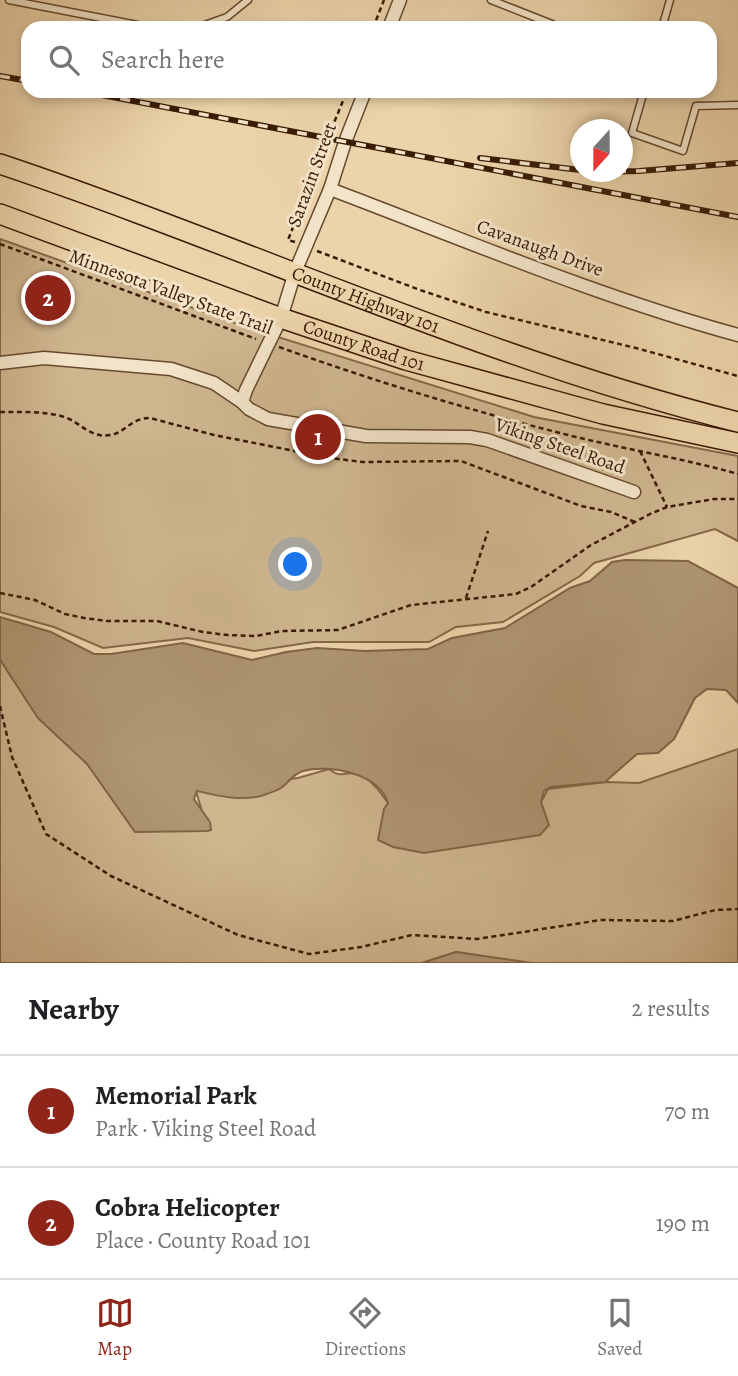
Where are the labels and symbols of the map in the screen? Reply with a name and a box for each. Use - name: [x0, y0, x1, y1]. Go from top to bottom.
- street label: Sarazin Street: [281, 119, 343, 231]
- north arrow: [570, 119, 633, 182]
- street label: Cavanaugh Drive: [473, 213, 607, 283]
- street label: Minnesota Valley State Trail: [66, 243, 277, 341]
- street label: County Highway 101: [288, 260, 444, 340]
- pin: 2: [25, 272, 71, 324]
- street label: County Road 101: [300, 313, 428, 378]
- pin: 1: [295, 411, 341, 463]
- street label: Viking Steel Road: [491, 411, 629, 481]
- your location: [278, 547, 312, 581]

